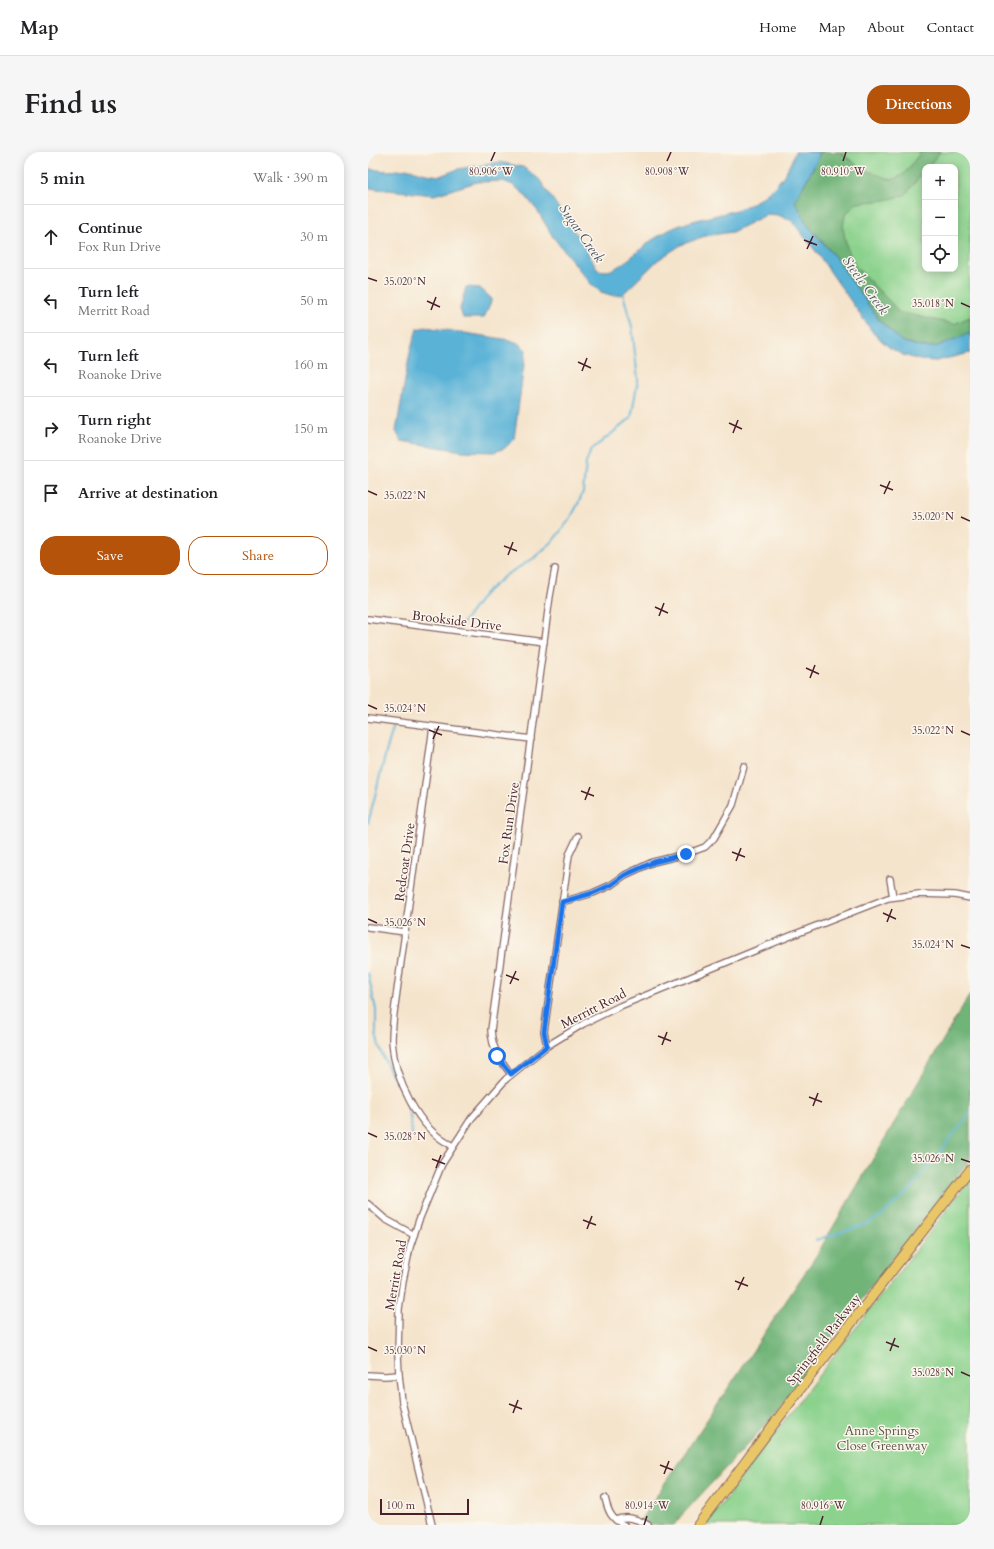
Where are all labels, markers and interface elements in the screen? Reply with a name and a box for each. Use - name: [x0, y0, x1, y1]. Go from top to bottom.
- text: Map: [20, 15, 59, 41]
- text: Home: [759, 18, 797, 37]
- text: Map: [819, 18, 845, 37]
- text: About: [867, 18, 904, 37]
- text: Contact: [926, 18, 974, 37]
- text: Find us: [24, 85, 117, 123]
- button: Directions: [867, 85, 970, 124]
- map controls: [922, 164, 958, 272]
- button: +: [922, 164, 958, 200]
- text: 80.906°W: [469, 165, 514, 179]
- text: 80.908°W: [645, 165, 690, 179]
- text: 80.910°W: [821, 165, 866, 179]
- text: 5 min: [40, 167, 85, 190]
- text: Walk · 390 m: [253, 169, 328, 187]
- water label: Sugar Creek: [554, 200, 609, 267]
- button: −: [922, 200, 958, 236]
- text: Continue: [78, 218, 143, 238]
- icon: ahead: [40, 226, 62, 248]
- text: 30 m: [300, 228, 328, 246]
- button: locate: [922, 236, 958, 272]
- text: Fox Run Drive: [78, 238, 161, 256]
- water label: Steele Creek: [838, 252, 893, 318]
- text: 35.020°N: [384, 275, 426, 289]
- text: Turn left: [78, 282, 139, 302]
- icon: left: [40, 290, 62, 312]
- text: 50 m: [300, 292, 328, 310]
- text: 35.018°N: [912, 297, 954, 311]
- text: Merritt Road: [78, 302, 150, 320]
- text: Turn left: [78, 346, 139, 366]
- icon: left: [40, 354, 62, 376]
- text: 160 m: [294, 356, 328, 374]
- text: Roanoke Drive: [78, 366, 162, 384]
- text: Turn right: [78, 410, 151, 430]
- icon: right: [40, 418, 62, 440]
- text: 150 m: [294, 420, 328, 438]
- text: Roanoke Drive: [78, 430, 162, 448]
- icon: arrive: [40, 482, 62, 504]
- text: Arrive at destination: [78, 483, 218, 503]
- text: 35.022°N: [384, 489, 426, 503]
- text: 35.020°N: [912, 510, 954, 524]
- button: Save: [40, 536, 180, 575]
- button: Share: [188, 536, 328, 575]
- street label: Brookside Drive: [411, 607, 503, 635]
- text: 35.024°N: [384, 702, 426, 716]
- text: 35.022°N: [912, 724, 954, 738]
- street label: Fox Run Drive: [494, 781, 524, 865]
- street label: Redcoat Drive: [391, 821, 419, 903]
- route end: [677, 845, 695, 863]
- text: 35.026°N: [384, 916, 426, 930]
- text: 35.024°N: [912, 938, 954, 952]
- street label: Merritt Road: [557, 985, 629, 1033]
- route start: [488, 1047, 506, 1065]
- text: 35.028°N: [384, 1130, 426, 1144]
- text: 35.026°N: [912, 1152, 954, 1166]
- street label: Merritt Road: [381, 1238, 411, 1312]
- street label: Springfield Parkway: [782, 1290, 865, 1389]
- text: 35.030°N: [384, 1344, 426, 1358]
- text: 35.028°N: [912, 1366, 954, 1380]
- park label: Anne Springs Close Greenway: [836, 1422, 928, 1455]
- scale bar: [380, 1497, 469, 1516]
- text: 100 m: [386, 1498, 415, 1513]
- text: 80.914°W: [625, 1499, 670, 1513]
- text: 80.916°W: [801, 1499, 846, 1513]

